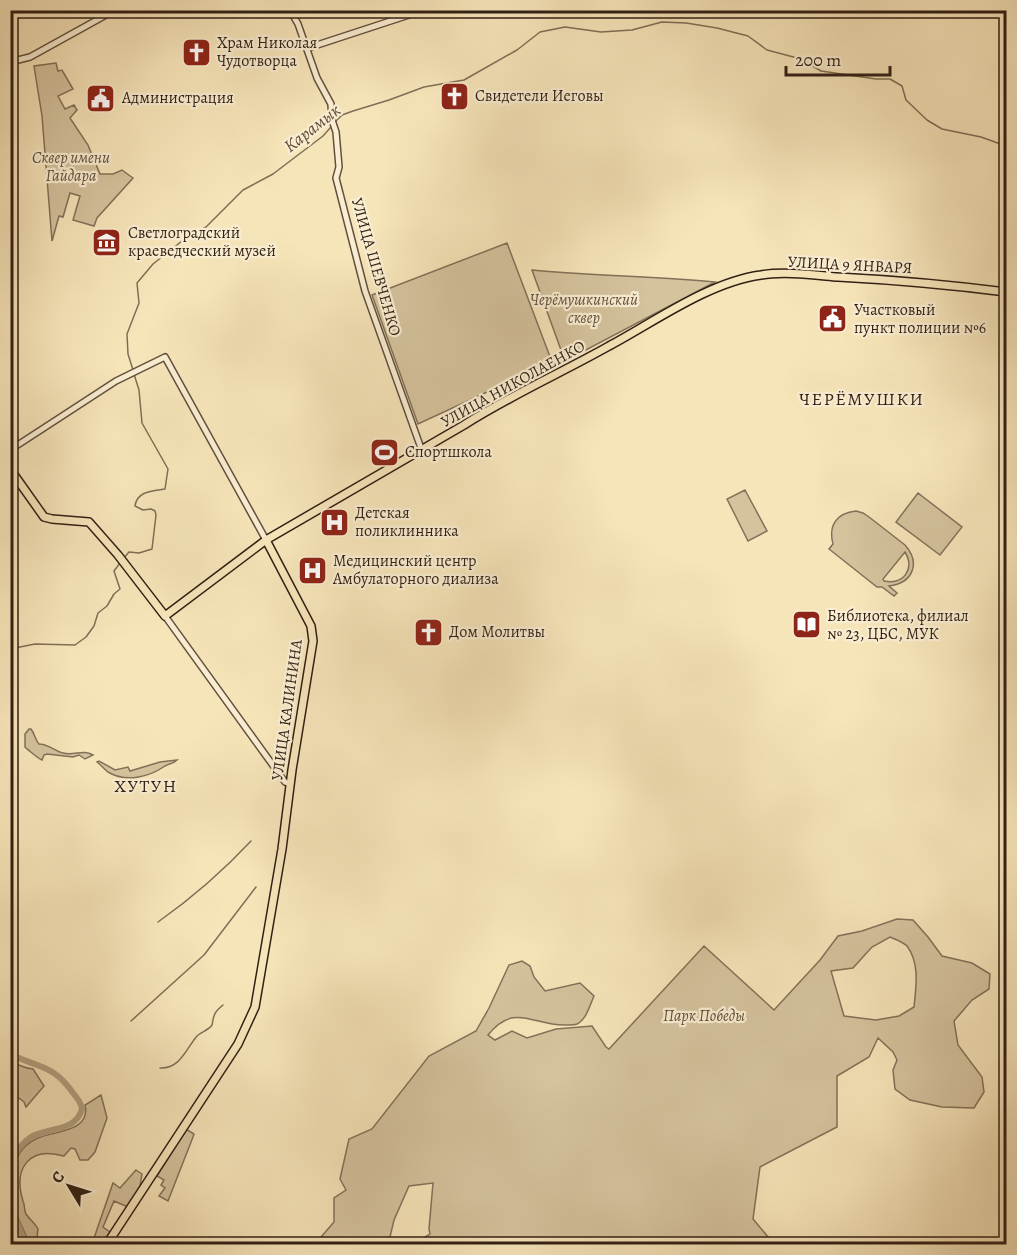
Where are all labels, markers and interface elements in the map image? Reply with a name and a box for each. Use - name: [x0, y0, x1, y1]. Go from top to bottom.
- place label: Храм Николая Чудотворца: [217, 32, 318, 72]
- church icon: Храм Николая Чудотворца: [180, 36, 212, 68]
- scale bar: [786, 39, 890, 77]
- text: 200 m: [795, 48, 841, 72]
- church icon: Свидетели Иеговы: [438, 80, 470, 112]
- public building icon: Администрация: [85, 82, 117, 114]
- place label: Свидетели Иеговы: [475, 85, 604, 107]
- place label: Администрация: [121, 87, 234, 109]
- water label: Карамык: [279, 98, 345, 158]
- park label: Сквер имени Гайдара: [32, 147, 110, 187]
- street label: УЛИЦА ШЕВЧЕНКО: [346, 195, 406, 339]
- place label: Светлоградский краеведческий музей: [128, 222, 276, 262]
- museum icon: Светлоградский краеведческий музей: [91, 226, 123, 258]
- street label: УЛИЦА 9 ЯНВАРЯ: [787, 251, 913, 279]
- park label: Черёмушкинский сквер: [530, 289, 638, 329]
- place label: Участковый пункт полиции №6: [854, 299, 986, 339]
- public building icon: Участковый пункт полиции №6: [817, 303, 849, 335]
- street label: УЛИЦА НИКОЛАЕНКО: [437, 335, 589, 433]
- district label: ЧЕРЁМУШКИ: [799, 387, 925, 411]
- sports icon: Спортшкола: [368, 436, 400, 468]
- place label: Спортшкола: [405, 441, 493, 463]
- place label: Детская поликлинника: [355, 502, 459, 542]
- hospital icon: Детская поликлинника: [318, 506, 350, 538]
- place label: Медицинский центр Амбулаторного диализа: [332, 550, 499, 590]
- hospital icon: Медицинский центр Амбулаторного диализа: [296, 554, 328, 586]
- place label: Библиотека, филиал № 23, ЦБС, МУК: [827, 605, 969, 645]
- library icon: Библиотека, филиал № 23, ЦБС, МУК: [790, 609, 822, 641]
- church icon: Дом Молитвы: [412, 616, 444, 648]
- place label: Дом Молитвы: [449, 621, 545, 643]
- street label: УЛИЦА КАЛИНИНА: [266, 637, 308, 782]
- district label: ХУТУН: [114, 774, 178, 798]
- park label: Парк Победы: [663, 1005, 745, 1027]
- north arrow: [39, 1156, 99, 1216]
- text: С: [46, 1167, 70, 1188]

